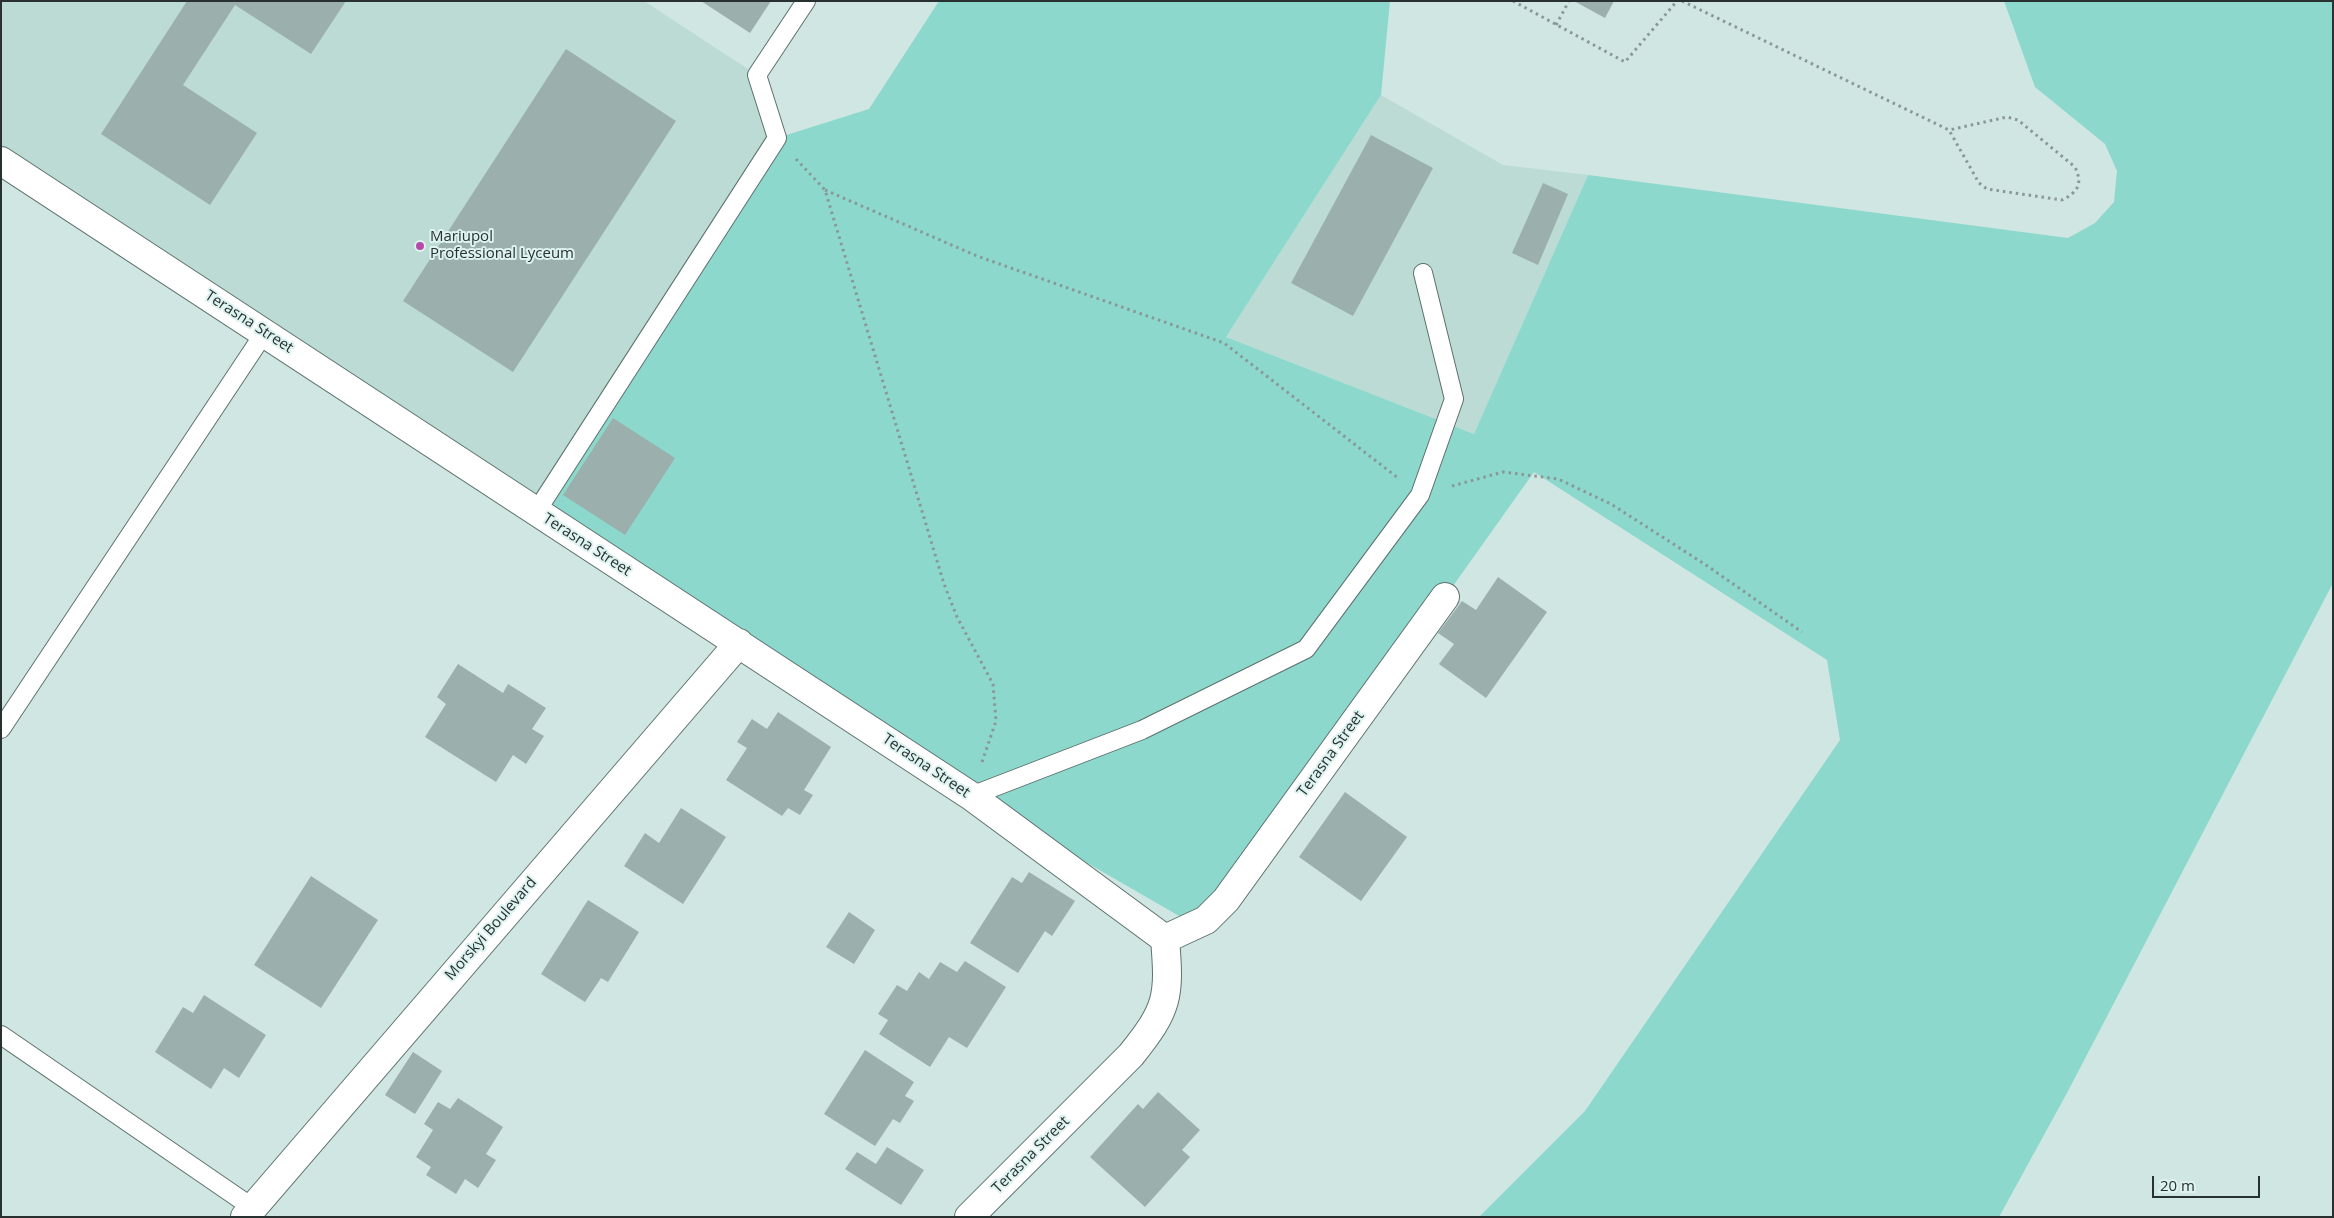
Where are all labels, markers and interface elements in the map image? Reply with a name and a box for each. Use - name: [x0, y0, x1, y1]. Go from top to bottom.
- place label: Mariupol Professional Lyceum: [430, 228, 574, 263]
- marker: Mariupol Professional Lyceum: [414, 240, 426, 252]
- street label: Terasna Street: [201, 287, 297, 357]
- street label: Terasna Street: [539, 510, 635, 580]
- street label: Terasna Street: [1294, 708, 1368, 800]
- street label: Terasna Street: [879, 730, 973, 802]
- street label: Morskyi Boulevard: [442, 874, 540, 984]
- street label: Terasna Street: [989, 1113, 1073, 1197]
- scale bar: [2154, 1166, 2262, 1198]
- text: 20 m: [2160, 1175, 2195, 1195]

